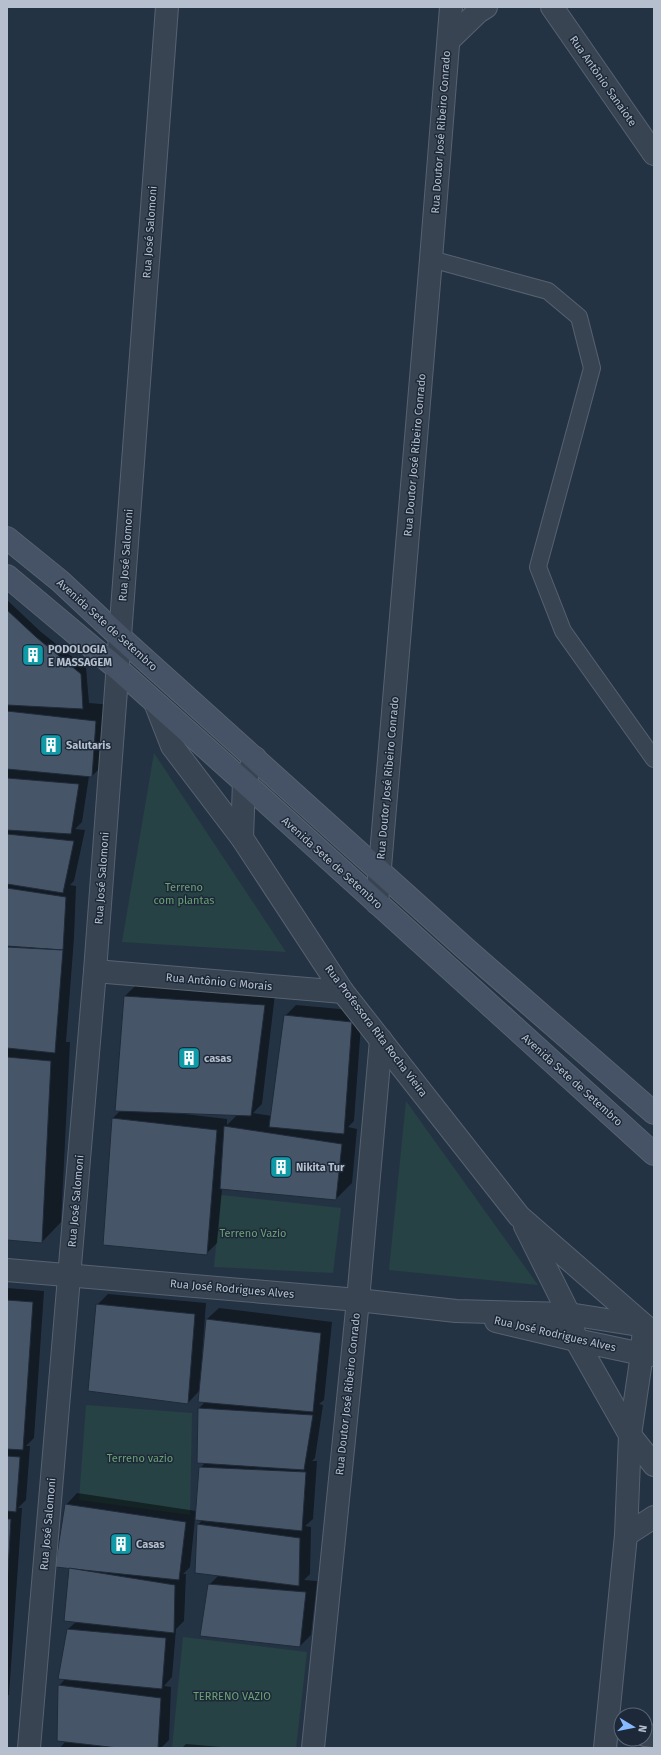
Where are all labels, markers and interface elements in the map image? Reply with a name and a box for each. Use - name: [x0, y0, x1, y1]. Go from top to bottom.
- street label: Rua Antônio Sanaiote: [567, 33, 639, 129]
- street label: Rua Doutor José Ribeiro Conrado: [429, 50, 453, 214]
- street label: Rua José Salomoni: [140, 185, 160, 279]
- street label: Rua Doutor José Ribeiro Conrado: [401, 373, 429, 537]
- street label: Rua José Salomoni: [116, 508, 136, 602]
- street label: Avenida Sete de Setembro: [54, 576, 160, 674]
- building icon: PODOLOGIA E MASSAGEM: [20, 642, 46, 668]
- place label: PODOLOGIA E MASSAGEM: [48, 643, 112, 669]
- street label: Rua Doutor José Ribeiro Conrado: [374, 696, 402, 860]
- building icon: Salutaris: [38, 732, 64, 758]
- place label: Salutaris: [66, 739, 111, 752]
- street label: Avenida Sete de Setembro: [279, 814, 385, 912]
- street label: Rua José Salomoni: [92, 831, 112, 925]
- park label: Terreno com plantas: [154, 881, 214, 907]
- street label: Rua Professora Rita Rocha Vieira: [322, 963, 430, 1099]
- street label: Rua Antônio G Morais: [165, 971, 273, 993]
- street label: Avenida Sete de Setembro: [519, 1031, 625, 1129]
- building icon: casas: [176, 1045, 202, 1071]
- place label: casas: [204, 1052, 232, 1065]
- street label: Rua José Salomoni: [65, 1154, 87, 1248]
- building icon: Nikita Tur: [268, 1154, 294, 1180]
- place label: Nikita Tur: [296, 1161, 345, 1174]
- park label: Terreno Vazio: [219, 1227, 287, 1240]
- street label: Rua José Rodrigues Alves: [169, 1277, 295, 1301]
- street label: Rua Doutor José Ribeiro Conrado: [333, 1312, 363, 1476]
- street label: Rua José Rodrigues Alves: [493, 1314, 617, 1354]
- park label: Terreno vazio: [107, 1452, 173, 1465]
- street label: Rua José Salomoni: [37, 1477, 59, 1571]
- building icon: Casas: [108, 1531, 134, 1557]
- place label: Casas: [136, 1538, 165, 1551]
- park label: TERRENO VAZIO: [193, 1690, 271, 1703]
- north arrow: [613, 1707, 653, 1747]
- text: N: [635, 1724, 649, 1733]

